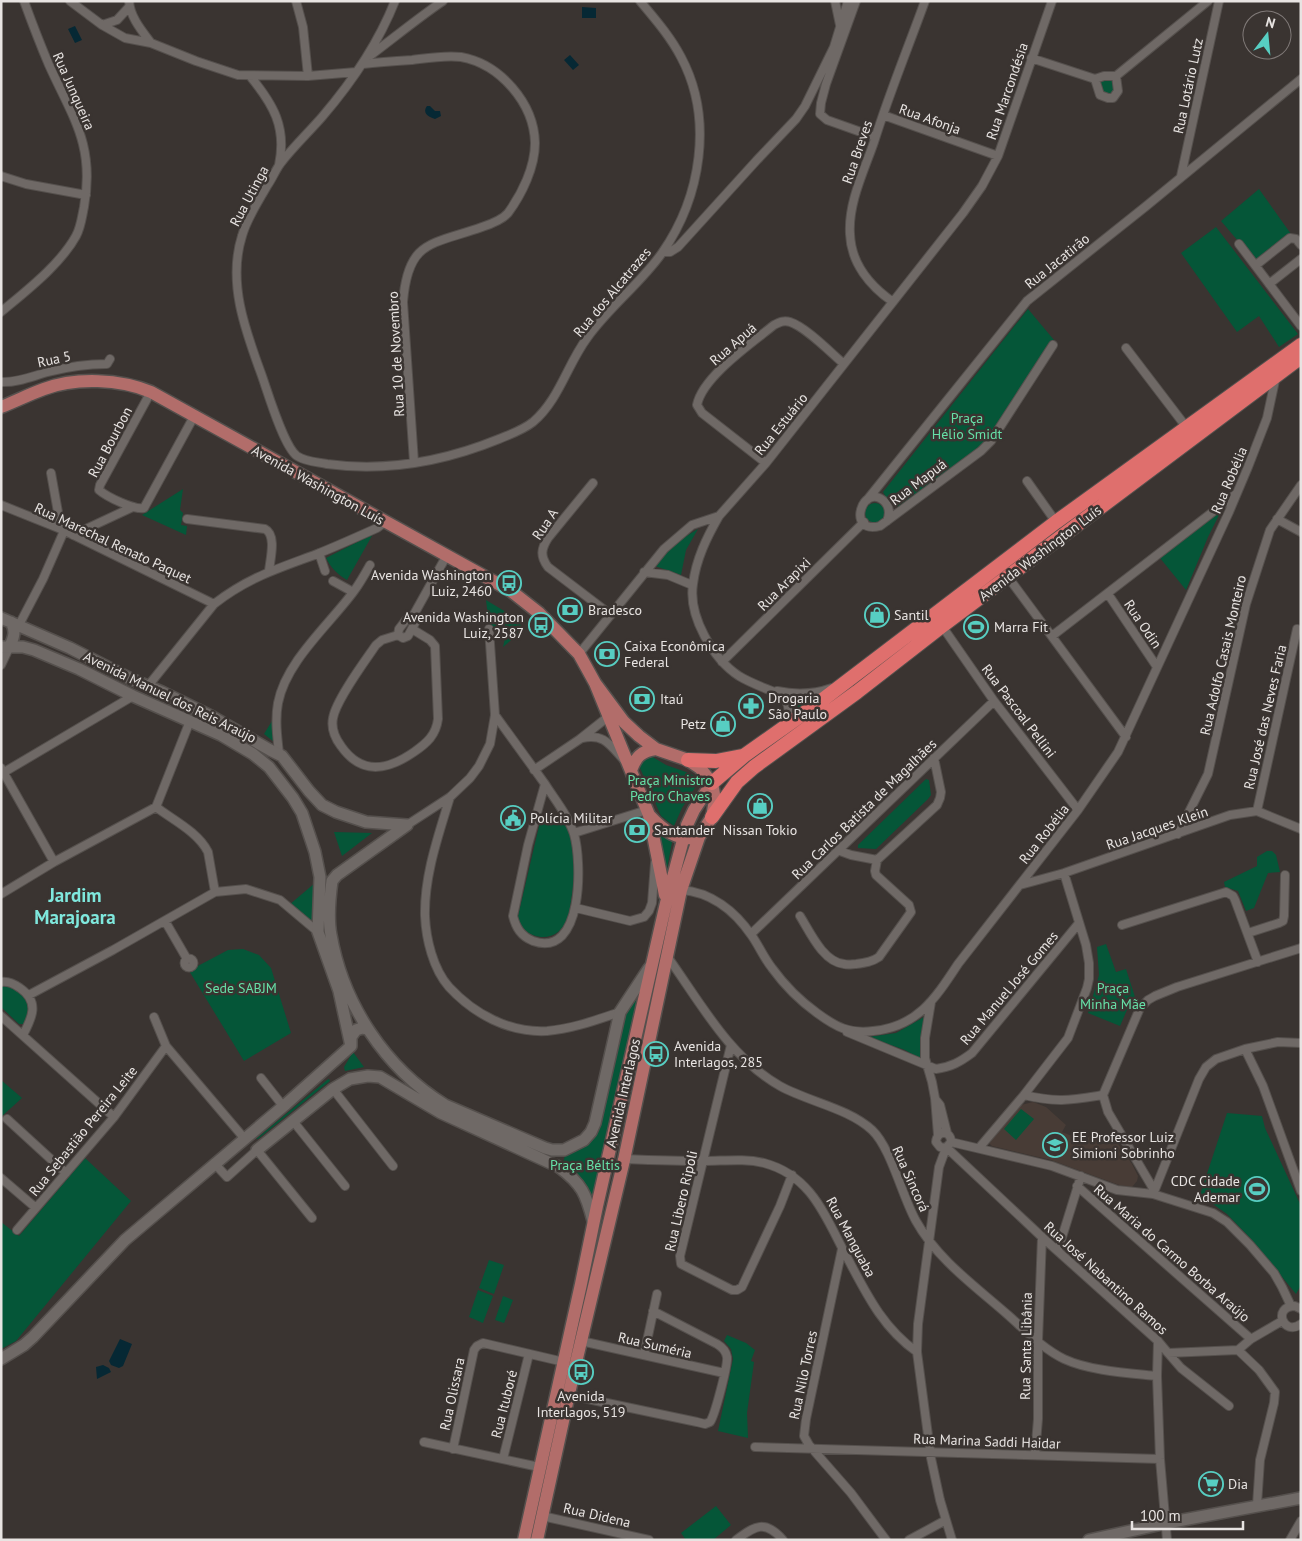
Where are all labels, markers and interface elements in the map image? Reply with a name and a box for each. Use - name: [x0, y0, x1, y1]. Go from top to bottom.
- north arrow: [1242, 10, 1292, 60]
- text: N: [1264, 13, 1277, 32]
- street label: Rua Lotário Lutz: [1169, 37, 1207, 135]
- street label: Rua Marcondésia: [982, 40, 1032, 142]
- street label: Rua Junqueira: [49, 49, 99, 133]
- street label: Rua Afonja: [897, 100, 963, 138]
- street label: Rua Breves: [838, 118, 876, 186]
- street label: Rua Utinga: [226, 163, 273, 229]
- street label: Rua Jacatirão: [1021, 229, 1093, 293]
- street label: Rua dos Alcatrazes: [569, 243, 655, 341]
- street label: Rua 10 de Novembro: [384, 291, 408, 417]
- street label: Rua Apuá: [706, 319, 760, 369]
- street label: Rua 5: [35, 347, 73, 371]
- street label: Rua Estuário: [750, 389, 812, 459]
- street label: Rua Bourbon: [84, 404, 136, 480]
- park label: Praça Hélio Smidt: [932, 409, 1002, 443]
- street label: Avenida Washington Luís: [249, 441, 388, 529]
- street label: Rua Robélia: [1207, 444, 1251, 516]
- street label: Rua Mapuá: [886, 455, 950, 509]
- street label: Rua Marechal Renato Paquet: [32, 499, 195, 587]
- street label: Avenida Washington Luís: [975, 501, 1105, 605]
- street label: Rua A: [528, 504, 562, 543]
- street label: Rua Arapixi: [754, 554, 814, 614]
- place label: Avenida Washington Luiz, 2460: [371, 566, 492, 600]
- bus stop icon: Avenida Washington Luiz, 2460: [496, 570, 522, 596]
- street label: Rua Adolfo Casais Monteiro: [1196, 573, 1250, 737]
- street label: Rua Odin: [1120, 596, 1166, 652]
- bank icon: Bradesco: [557, 597, 583, 623]
- place label: Bradesco: [588, 601, 642, 619]
- shop icon: Santil: [864, 602, 890, 628]
- place label: Santil: [894, 606, 929, 624]
- place label: Avenida Washington Luiz, 2587: [403, 608, 524, 642]
- bus stop icon: Avenida Washington Luiz, 2587: [528, 612, 554, 638]
- sports icon: Marra Fit: [963, 614, 989, 640]
- place label: Marra Fit: [994, 618, 1048, 636]
- place label: Caixa Econômica Federal: [624, 637, 725, 671]
- bank icon: Caixa Econômica Federal: [594, 641, 620, 667]
- street label: Rua José das Neves Faria: [1240, 643, 1290, 791]
- street label: Avenida Manuel dos Reis Araújo: [81, 647, 259, 747]
- street label: Rua Pascoal Pellini: [978, 661, 1060, 761]
- bank icon: Itaú: [629, 686, 655, 712]
- place label: Drogaria São Paulo: [768, 689, 827, 723]
- place label: Itaú: [660, 690, 683, 708]
- pharmacy icon: Drogaria São Paulo: [738, 693, 764, 719]
- shop icon: Petz: [710, 711, 736, 737]
- place label: Petz: [681, 715, 706, 733]
- street label: Rua Carlos Batista de Magalhães: [788, 735, 940, 883]
- park label: Praça Ministro Pedro Chaves: [627, 771, 713, 805]
- shop icon: Nissan Tokio: [747, 793, 773, 819]
- street label: Rua Robélia: [1015, 800, 1073, 868]
- street label: Rua Jacques Klein: [1104, 802, 1210, 854]
- public building icon: Polícia Militar: [500, 805, 526, 831]
- place label: Polícia Militar: [530, 809, 613, 827]
- bank icon: Santander: [624, 817, 650, 843]
- place label: Santander: [654, 821, 715, 839]
- place label: Nissan Tokio: [723, 821, 797, 839]
- district label: Jardim Marajoara: [34, 883, 116, 929]
- street label: Rua Manuel José Gomes: [956, 927, 1062, 1049]
- park label: Sede SABJM: [205, 979, 277, 997]
- park label: Praça Minha Mãe: [1080, 979, 1146, 1013]
- street label: Avenida Interlagos: [602, 1037, 644, 1149]
- place label: Avenida Interlagos, 285: [674, 1037, 763, 1071]
- bus stop icon: Avenida Interlagos, 285: [643, 1041, 669, 1067]
- street label: Rua Sebastião Pereira Leite: [25, 1062, 141, 1200]
- place label: EE Professor Luiz Simioni Sobrinho: [1072, 1128, 1175, 1162]
- school or university icon: EE Professor Luiz Simioni Sobrinho: [1042, 1132, 1068, 1158]
- street label: Rua Sincorá: [888, 1143, 934, 1215]
- street label: Rua Libero Ripoli: [661, 1149, 701, 1253]
- park label: Praça Béltis: [550, 1156, 620, 1174]
- place label: CDC Cidade Ademar: [1171, 1172, 1240, 1206]
- sports icon: CDC Cidade Ademar: [1244, 1176, 1270, 1202]
- street label: Rua Maria do Carmo Borba Araújo: [1090, 1180, 1254, 1326]
- street label: Rua Manguaba: [822, 1194, 880, 1280]
- street label: Rua José Nabantino Ramos: [1040, 1218, 1172, 1338]
- street label: Rua Santa Libânia: [1016, 1292, 1036, 1400]
- street label: Rua Suméria: [616, 1328, 694, 1362]
- street label: Rua Nilo Torres: [785, 1329, 821, 1421]
- street label: Rua Olissara: [435, 1356, 469, 1432]
- bus stop icon: Avenida Interlagos, 519: [568, 1359, 594, 1385]
- street label: Rua Ituboré: [487, 1368, 521, 1440]
- place label: Avenida Interlagos, 519: [537, 1387, 625, 1421]
- street label: Rua Marina Saddi Haidar: [913, 1429, 1061, 1453]
- supermarket icon: Dia: [1198, 1471, 1224, 1497]
- place label: Dia: [1228, 1475, 1248, 1493]
- scale bar: [1132, 1498, 1243, 1530]
- street label: Rua Didena: [562, 1499, 632, 1531]
- text: 100 m: [1140, 1506, 1181, 1525]

